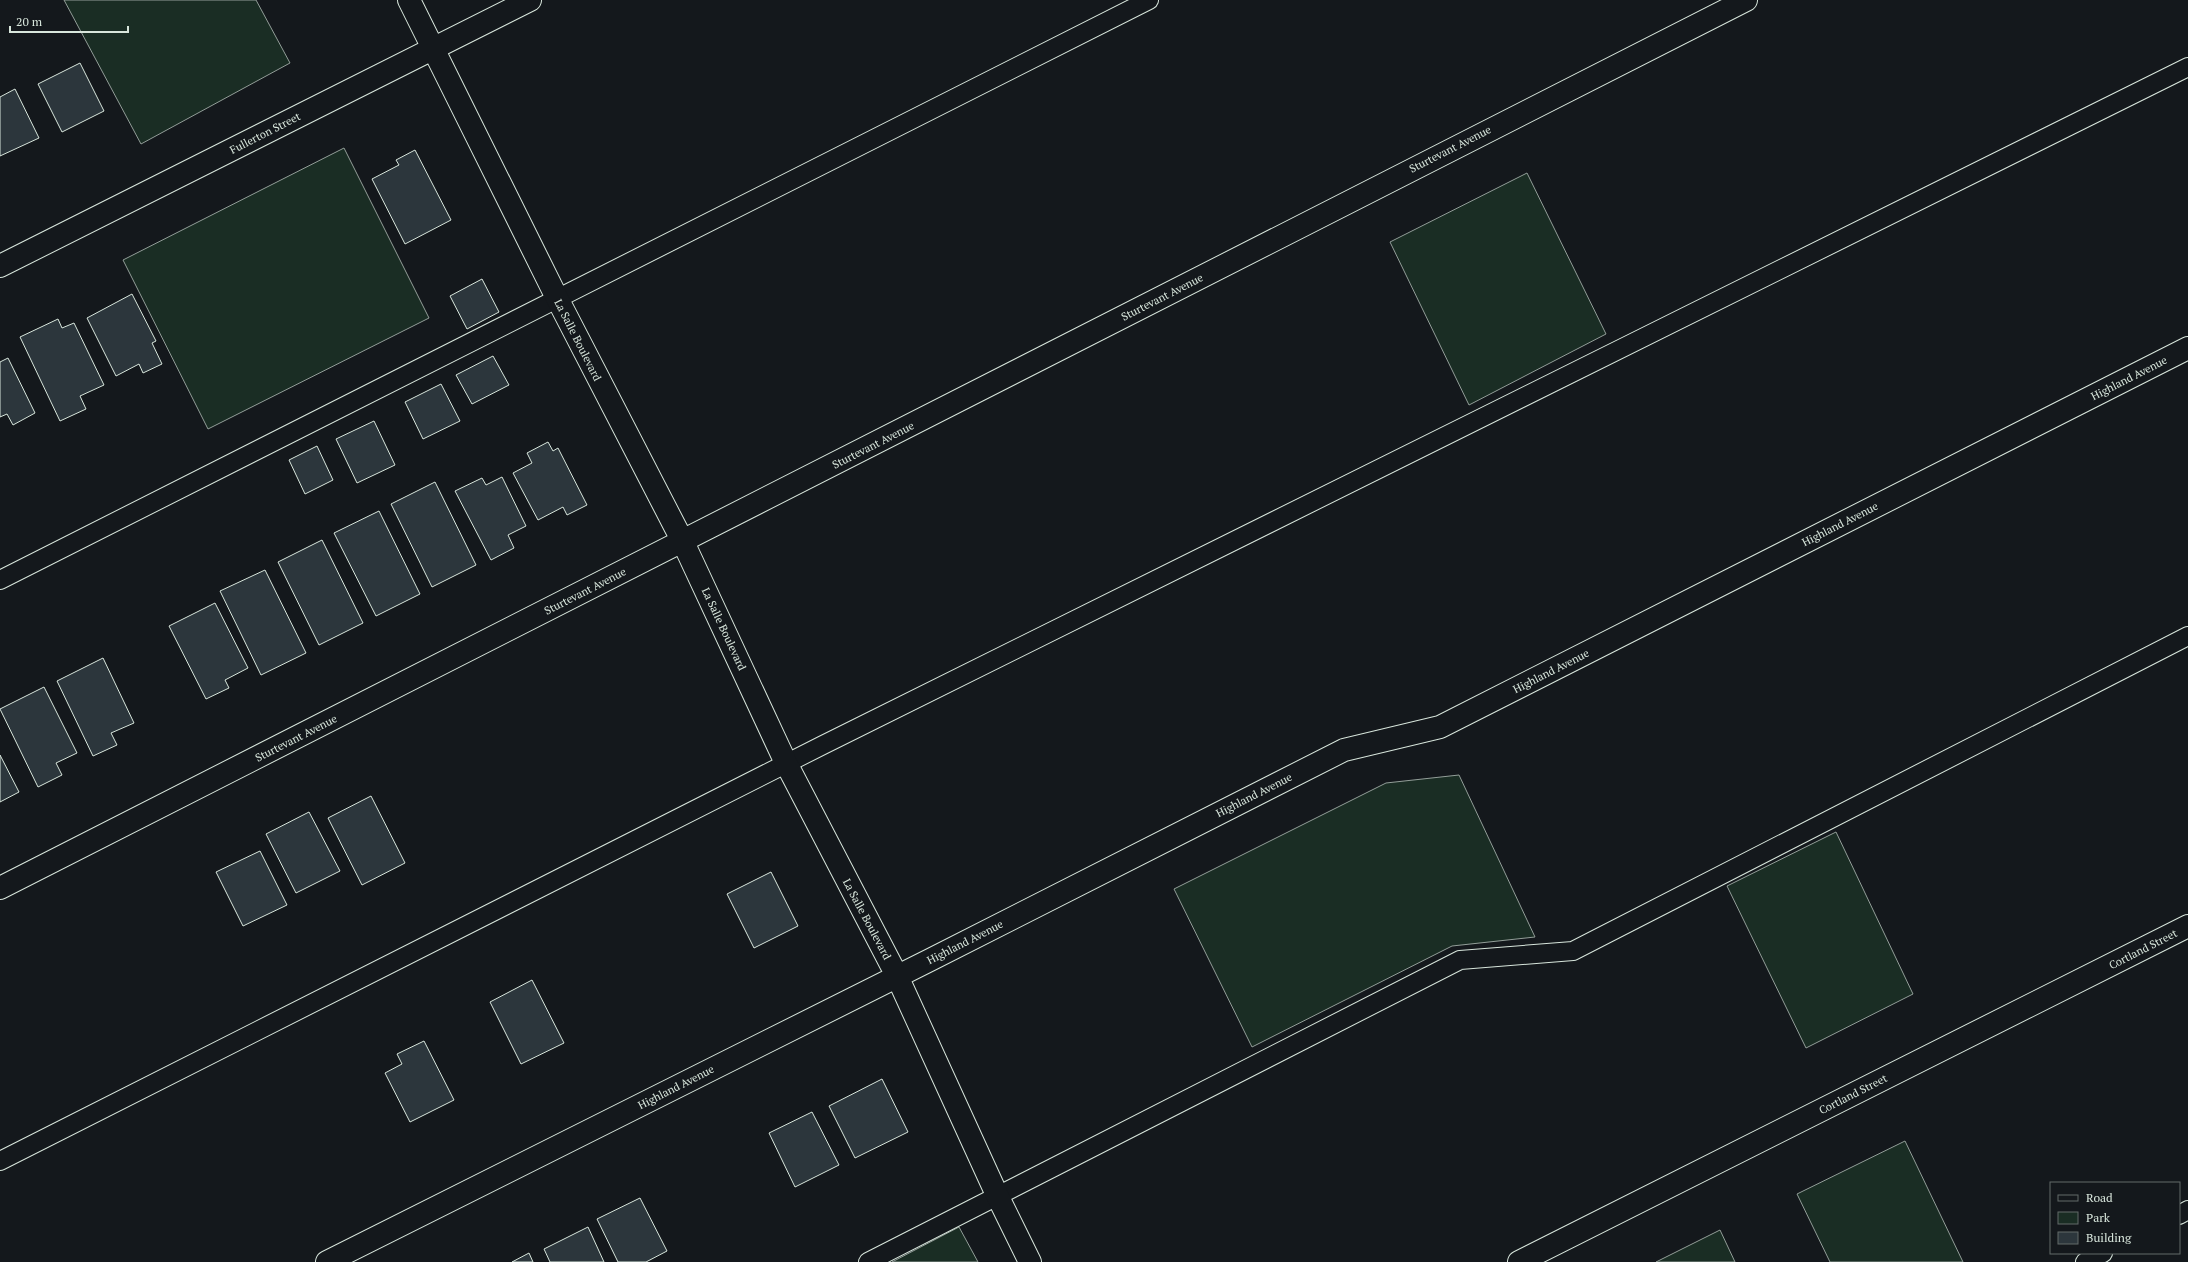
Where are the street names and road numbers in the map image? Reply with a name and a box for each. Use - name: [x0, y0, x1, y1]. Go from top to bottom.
- street label: Fullerton Street: [227, 109, 303, 157]
- street label: Sturtevant Avenue: [1407, 122, 1494, 176]
- street label: Sturtevant Avenue: [1119, 270, 1206, 324]
- street label: La Salle Boulevard: [551, 297, 605, 383]
- street label: Highland Avenue: [2089, 353, 2170, 403]
- street label: Sturtevant Avenue: [830, 418, 917, 472]
- street label: Highland Avenue: [1800, 499, 1881, 549]
- street label: Sturtevant Avenue: [542, 564, 629, 618]
- street label: La Salle Boulevard: [699, 585, 749, 673]
- street label: Highland Avenue: [1511, 646, 1592, 696]
- street label: Sturtevant Avenue: [253, 711, 340, 765]
- street label: Highland Avenue: [1214, 770, 1295, 820]
- street label: La Salle Boulevard: [840, 876, 894, 962]
- street label: Highland Avenue: [925, 917, 1006, 967]
- street label: Cortland Street: [2107, 926, 2179, 972]
- street label: Highland Avenue: [636, 1062, 717, 1112]
- street label: Cortland Street: [1817, 1071, 1889, 1117]

